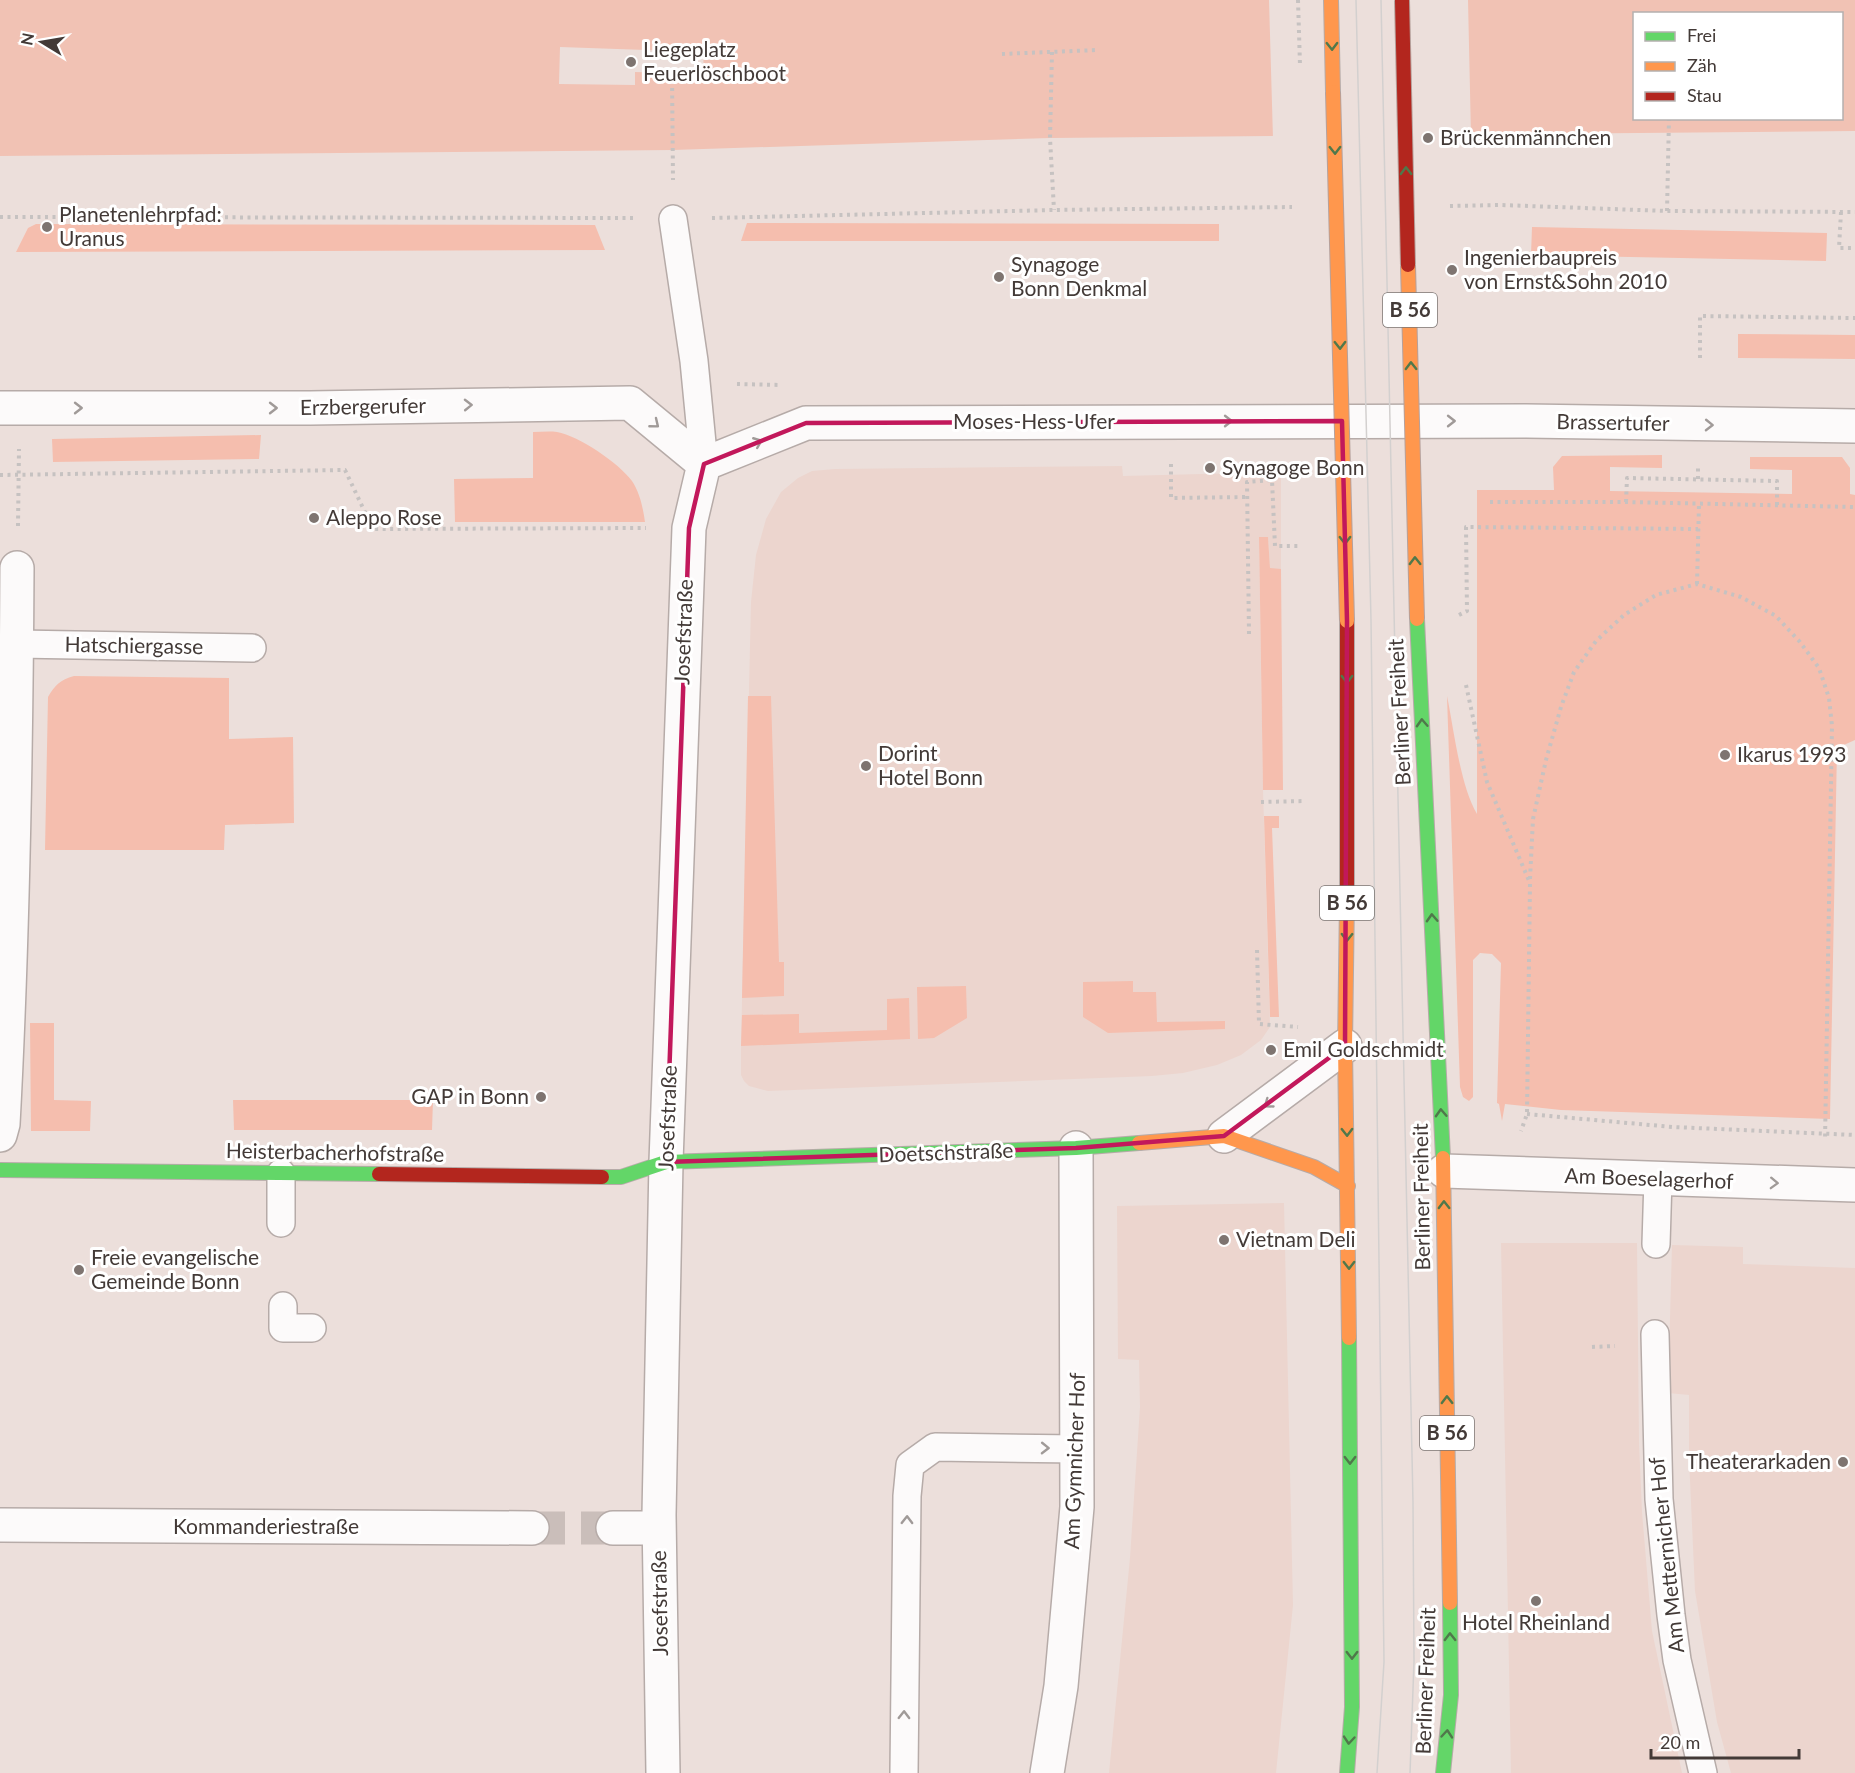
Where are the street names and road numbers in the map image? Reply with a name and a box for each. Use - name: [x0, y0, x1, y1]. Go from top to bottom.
- road number: B 56: [1383, 293, 1437, 327]
- street label: Erzbergerufer: [300, 392, 427, 419]
- street label: Moses-Hess-Ufer: [953, 408, 1115, 433]
- street label: Brassertufer: [1556, 408, 1670, 435]
- street label: Josefstraße: [668, 579, 697, 685]
- street label: Hatschiergasse: [65, 631, 204, 658]
- street label: Berliner Freiheit: [1382, 637, 1415, 786]
- road number: B 56: [1320, 886, 1374, 920]
- street label: Josefstraße: [652, 1065, 681, 1171]
- street label: Berliner Freiheit: [1407, 1123, 1434, 1271]
- street label: Heisterbacherhofstraße: [226, 1137, 444, 1166]
- street label: Doetschstraße: [878, 1137, 1014, 1166]
- street label: Am Boeselagerhof: [1564, 1162, 1735, 1193]
- street label: Am Gymnicher Hof: [1058, 1372, 1089, 1550]
- road number: B 56: [1420, 1416, 1474, 1450]
- street label: Am Metternicher Hof: [1643, 1455, 1688, 1654]
- street label: Kommanderiestraße: [173, 1513, 359, 1538]
- street label: Josefstraße: [645, 1550, 672, 1656]
- street label: Berliner Freiheit: [1409, 1606, 1440, 1755]

